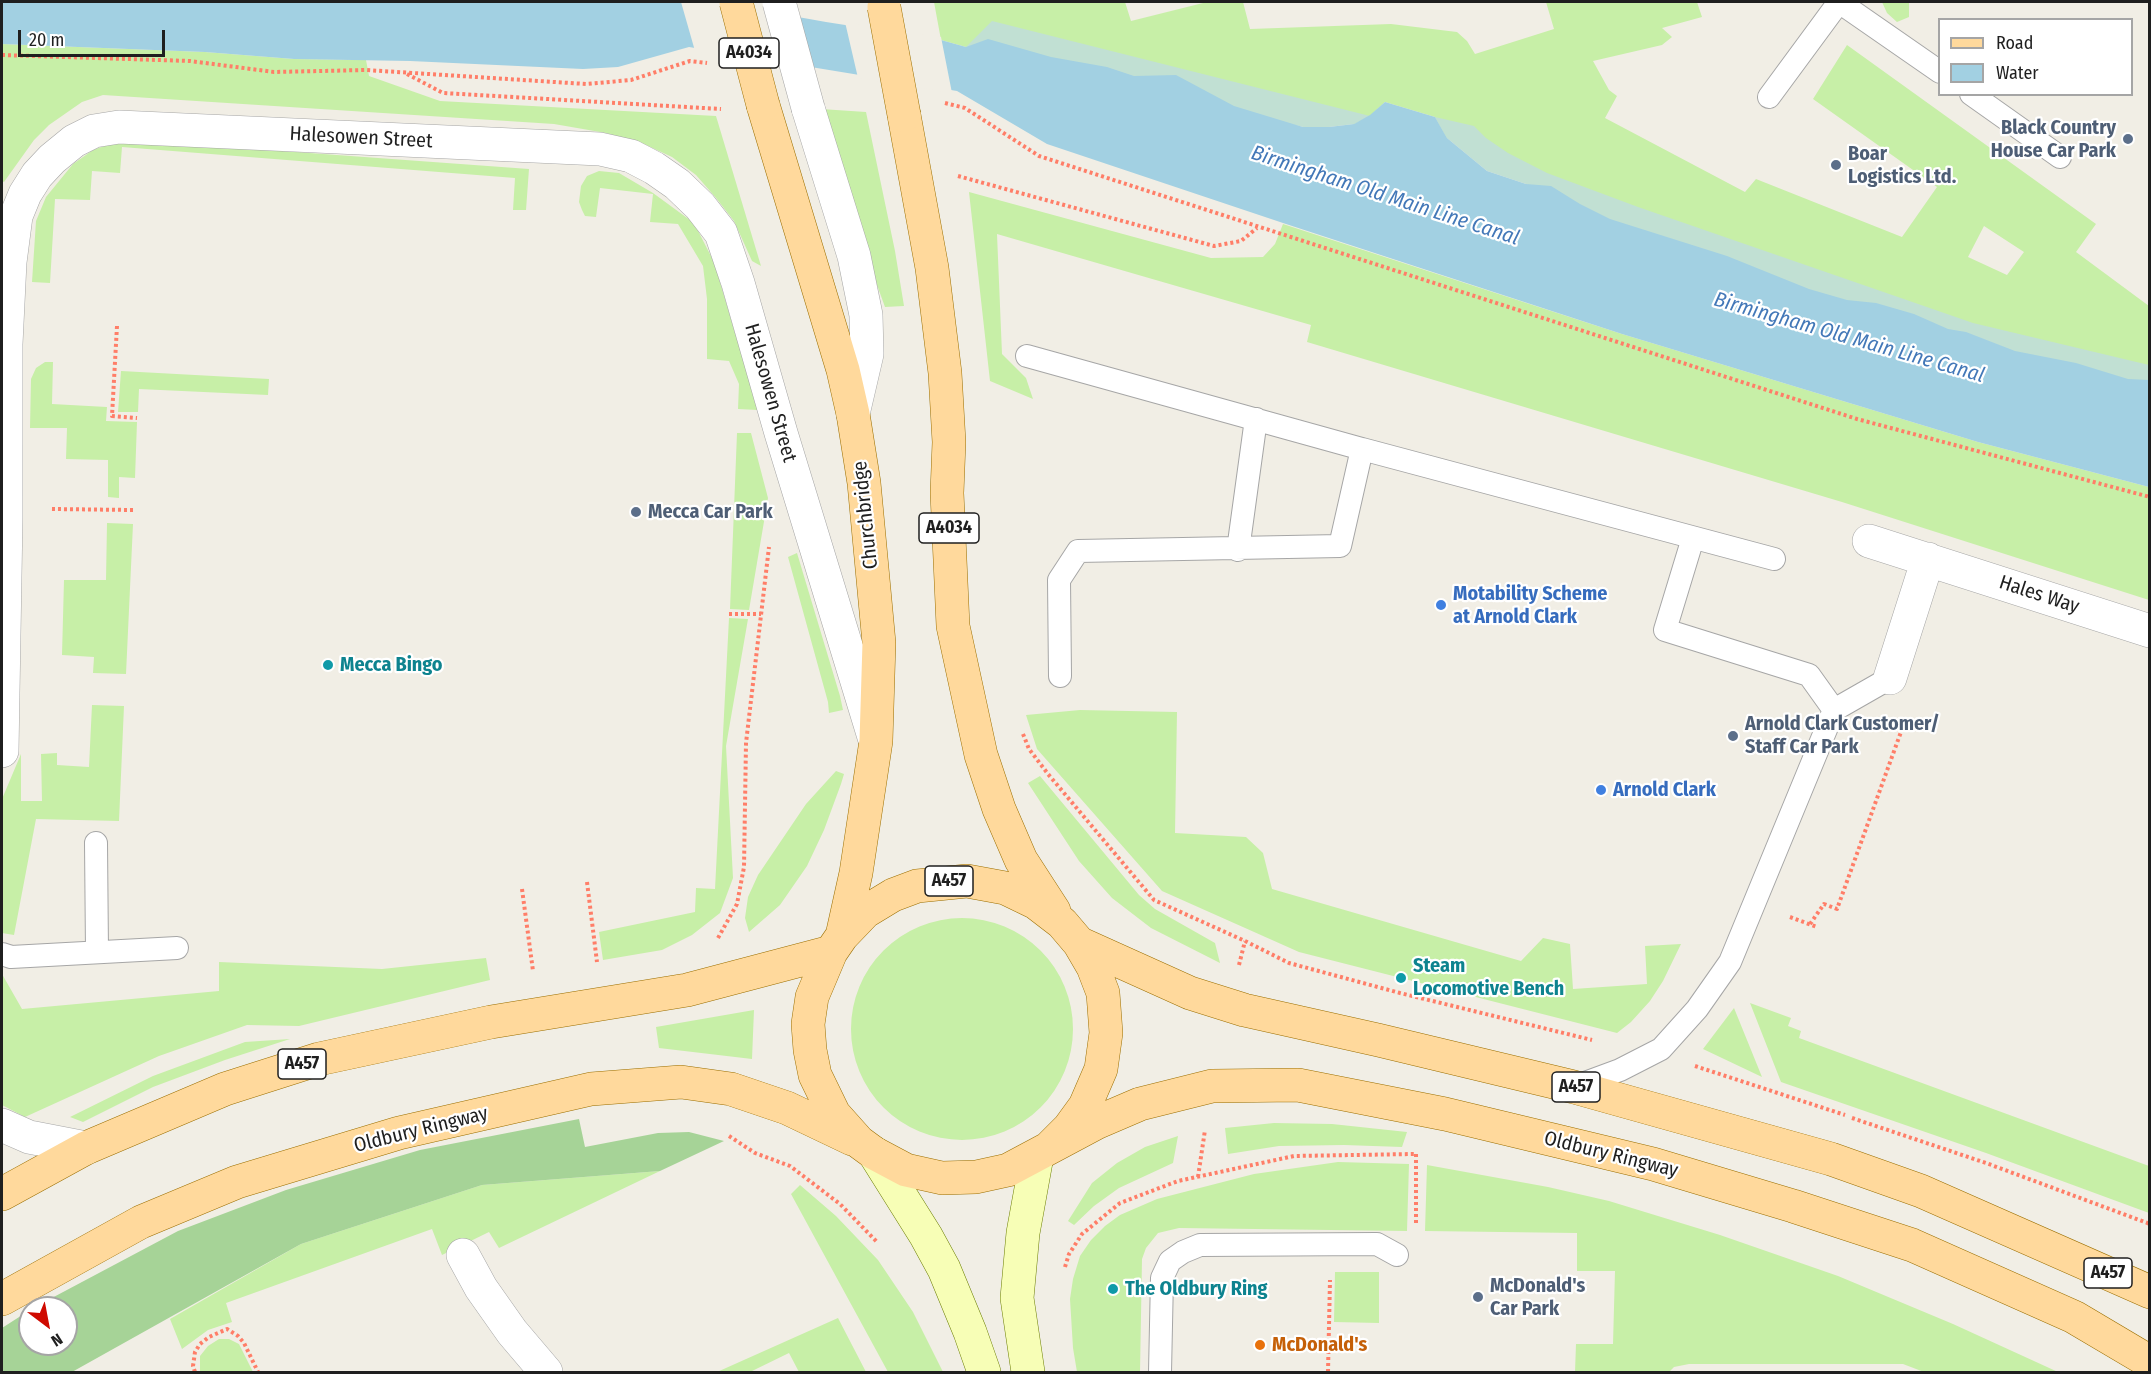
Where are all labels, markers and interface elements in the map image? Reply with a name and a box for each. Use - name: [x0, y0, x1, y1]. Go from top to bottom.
- scale bar: [21, 18, 168, 56]
- legend: [1938, 18, 2133, 96]
- text: 20 m: [29, 29, 64, 51]
- text: Road: [1996, 32, 2033, 54]
- road number: A4034: [719, 38, 779, 68]
- text: Water: [1996, 62, 2039, 84]
- place label: Black Country House Car Park: [1991, 116, 2116, 163]
- street label: Halesowen Street: [289, 122, 433, 154]
- marker: Black Country House Car Park: [2121, 132, 2135, 146]
- water label: Birmingham Old Main Line Canal: [1248, 141, 1522, 251]
- place label: Boar Logistics Ltd.: [1848, 142, 1956, 189]
- marker: Boar Logistics Ltd.: [1829, 158, 1843, 172]
- water label: Birmingham Old Main Line Canal: [1711, 287, 1987, 389]
- street label: Halesowen Street: [739, 321, 801, 465]
- street label: Churchbridge: [848, 460, 884, 570]
- place label: Mecca Car Park: [648, 500, 773, 524]
- marker: Mecca Car Park: [629, 505, 643, 519]
- road number: A4034: [919, 513, 979, 543]
- street label: Hales Way: [1996, 571, 2082, 619]
- place label: Motability Scheme at Arnold Clark: [1453, 582, 1607, 629]
- marker: Motability Scheme at Arnold Clark: [1434, 598, 1448, 612]
- place label: Mecca Bingo: [340, 653, 442, 677]
- marker: Mecca Bingo: [321, 658, 335, 672]
- place label: Arnold Clark Customer/ Staff Car Park: [1745, 712, 1940, 759]
- marker: Arnold Clark Customer/ Staff Car Park: [1726, 729, 1740, 743]
- place label: Arnold Clark: [1613, 778, 1716, 802]
- marker: Arnold Clark: [1594, 783, 1608, 797]
- road number: A457: [925, 866, 973, 896]
- place label: Steam Locomotive Bench: [1413, 954, 1564, 1001]
- marker: Steam Locomotive Bench: [1394, 971, 1408, 985]
- road number: A457: [278, 1049, 326, 1079]
- road number: A457: [1552, 1072, 1600, 1102]
- street label: Oldbury Ringway: [351, 1102, 491, 1158]
- street label: Oldbury Ringway: [1541, 1127, 1681, 1183]
- road number: A457: [2084, 1258, 2132, 1288]
- place label: McDonald's Car Park: [1490, 1274, 1585, 1321]
- place label: The Oldbury Ring: [1125, 1277, 1268, 1301]
- marker: The Oldbury Ring: [1106, 1282, 1120, 1296]
- marker: McDonald's Car Park: [1471, 1290, 1485, 1304]
- north arrow: [18, 1296, 78, 1356]
- text: N: [48, 1329, 66, 1351]
- place label: McDonald's: [1272, 1333, 1367, 1357]
- marker: McDonald's: [1253, 1338, 1267, 1352]

